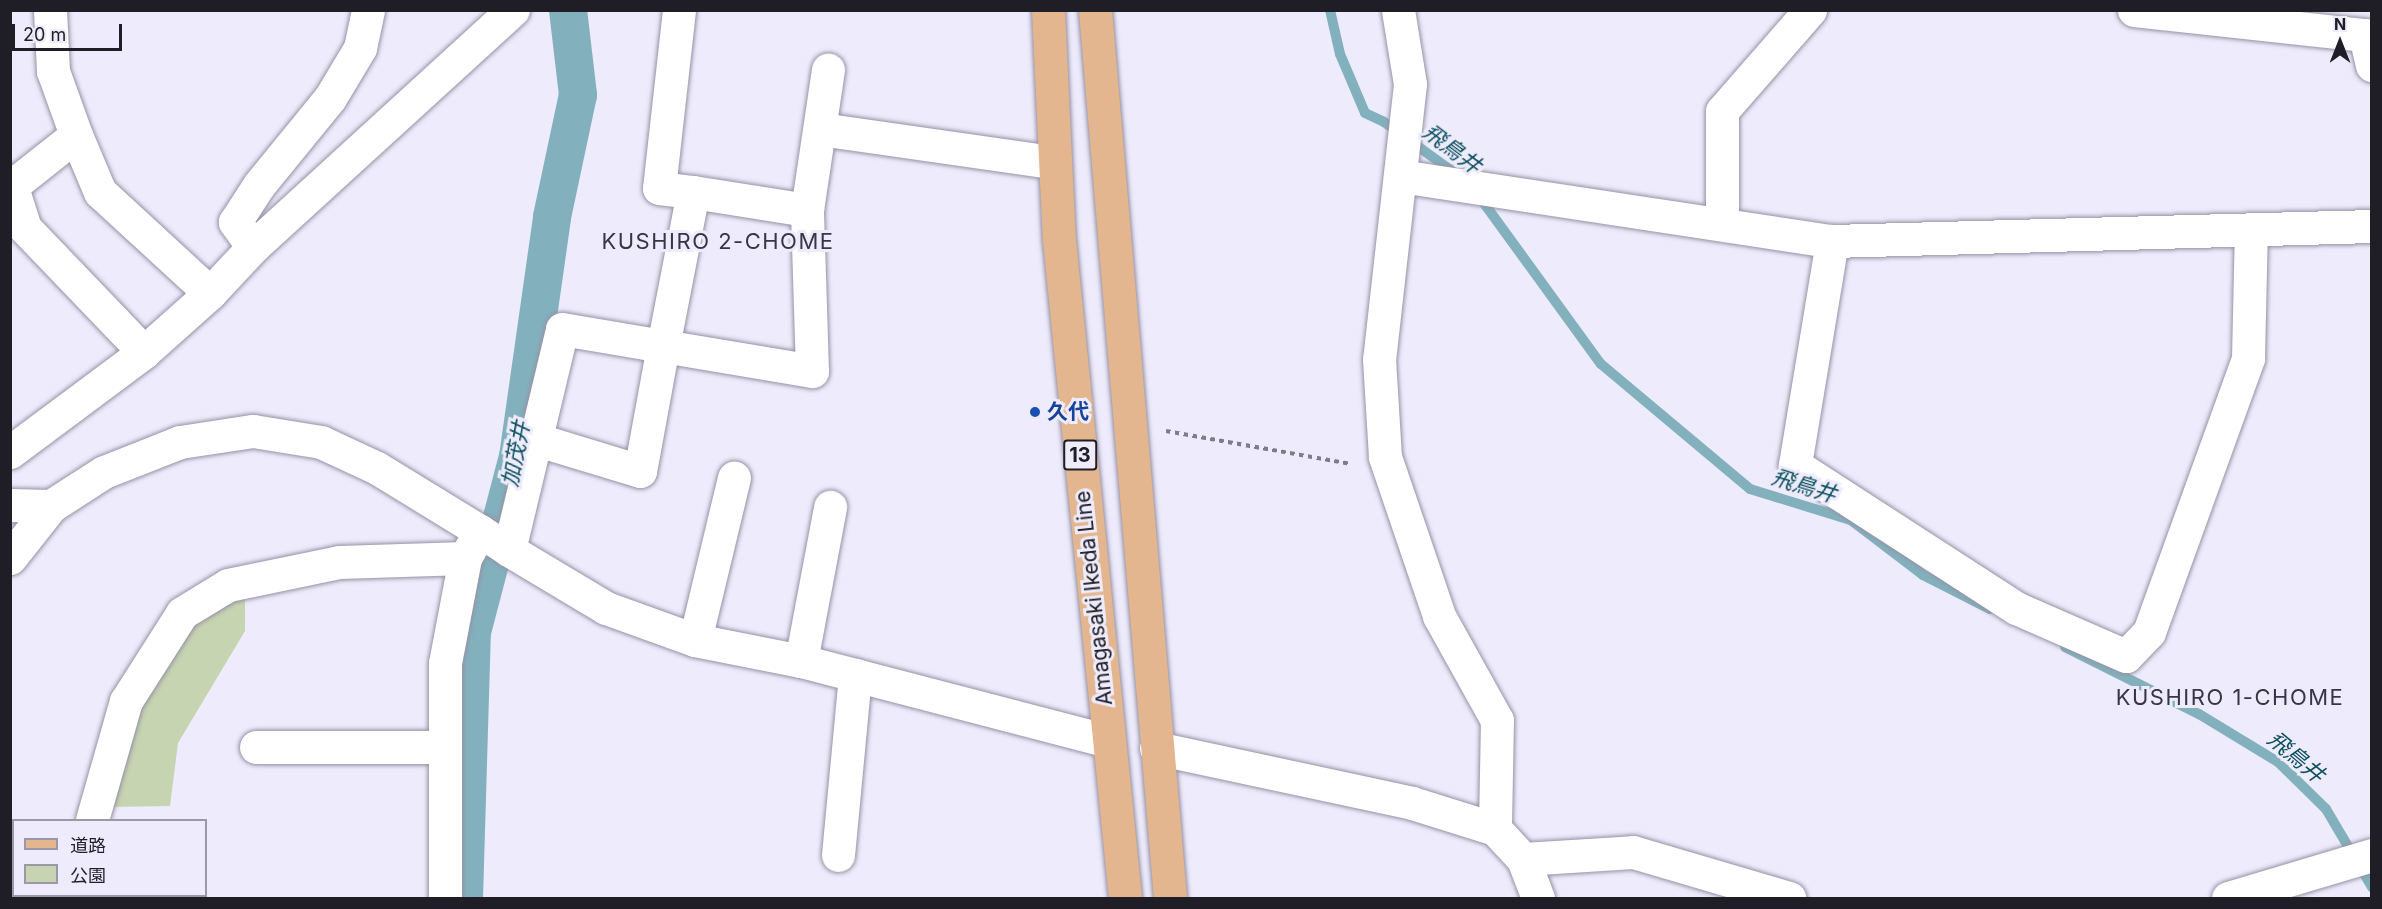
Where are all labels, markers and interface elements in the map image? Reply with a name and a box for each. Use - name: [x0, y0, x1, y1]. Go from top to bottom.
- scale bar: [15, 12, 124, 50]
- north arrow: [2310, 12, 2370, 72]
- text: N: [2334, 14, 2346, 34]
- text: 20 m: [23, 24, 66, 45]
- water label: 飛鳥井: [1418, 119, 1486, 179]
- district label: KUSHIRO 2-CHOME: [601, 229, 835, 255]
- place label: 久代: [1047, 399, 1089, 425]
- marker: 久代: [1028, 405, 1042, 419]
- water label: 加茂井: [497, 419, 535, 489]
- road number: 13: [1062, 438, 1098, 472]
- water label: 飛鳥井: [1769, 464, 1839, 508]
- street label: Amagasaki Ikeda Line: [1070, 489, 1118, 707]
- district label: KUSHIRO 1-CHOME: [2116, 685, 2344, 711]
- water label: 飛鳥井: [2262, 726, 2330, 788]
- legend: [12, 819, 207, 897]
- text: 道路: [70, 835, 106, 856]
- text: 公園: [70, 865, 106, 886]

